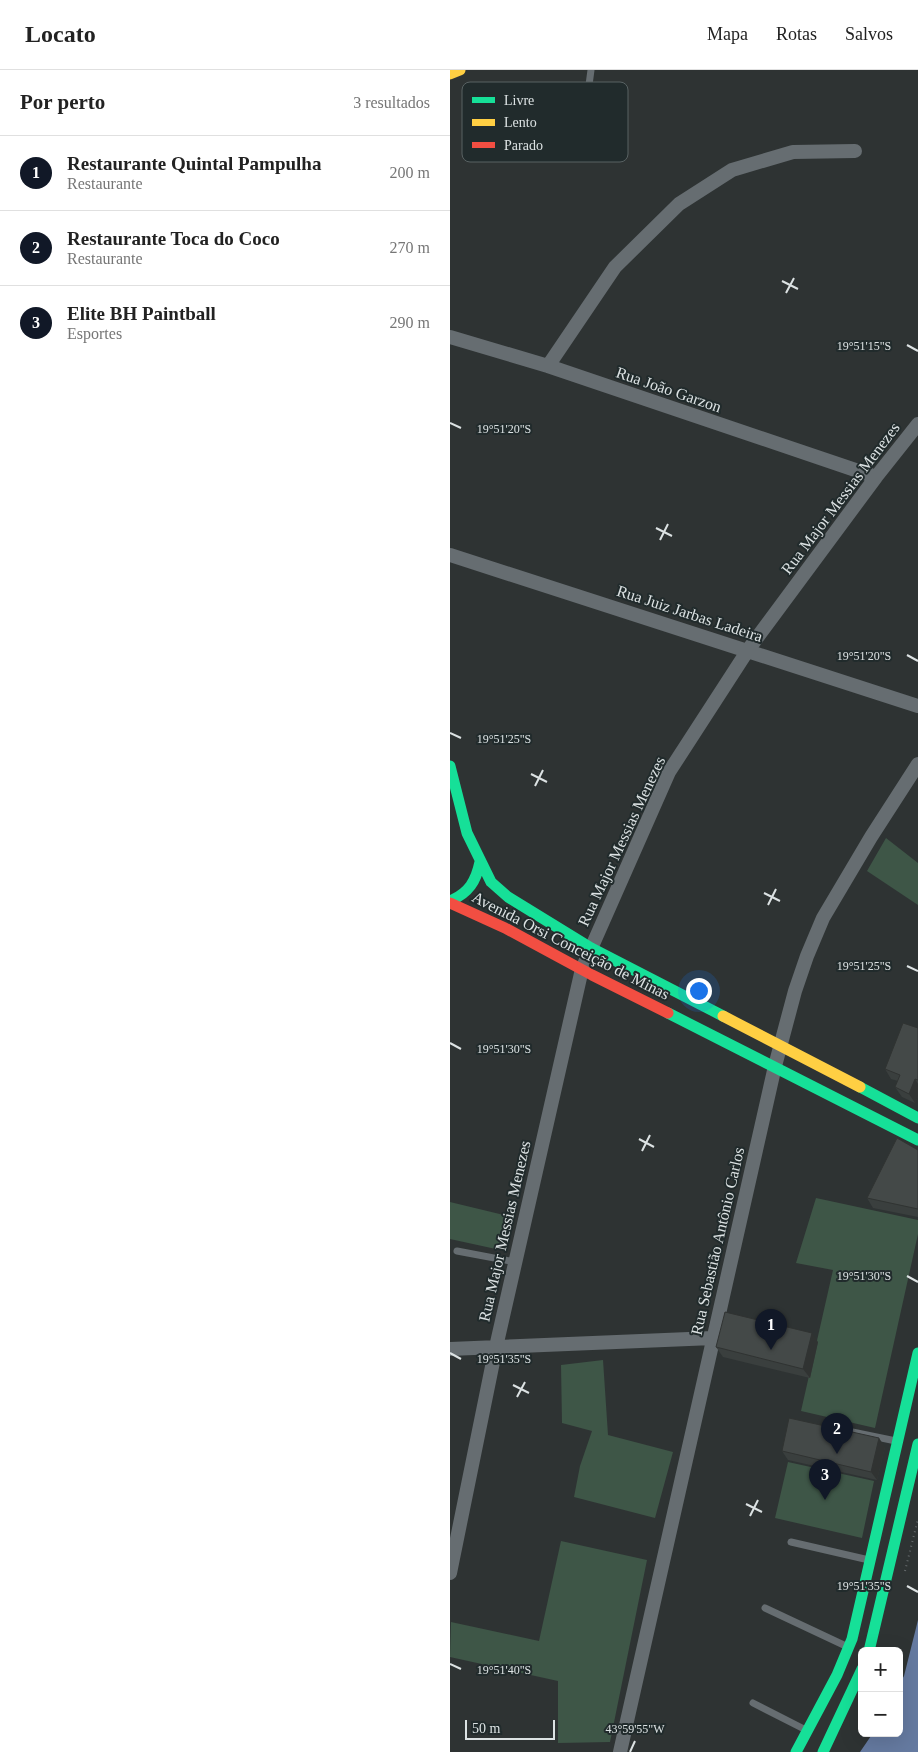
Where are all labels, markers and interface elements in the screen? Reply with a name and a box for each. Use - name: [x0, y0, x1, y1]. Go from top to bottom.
- text: Locato: [25, 21, 96, 47]
- text: Mapa: [707, 24, 748, 44]
- text: Rotas: [776, 24, 817, 44]
- text: Salvos: [845, 24, 893, 44]
- legend: [462, 82, 628, 162]
- text: Por perto: [20, 90, 105, 114]
- text: Livre: [504, 93, 534, 108]
- text: 3 resultados: [353, 94, 430, 111]
- text: Lento: [504, 115, 537, 130]
- text: Parado: [504, 138, 543, 153]
- text: Restaurante Quintal Pampulha: [67, 153, 321, 174]
- text: 1: [32, 164, 40, 181]
- text: 200 m: [390, 164, 430, 181]
- text: Restaurante: [67, 175, 143, 192]
- text: Restaurante Toca do Coco: [67, 228, 280, 249]
- text: 2: [32, 239, 40, 256]
- text: 270 m: [390, 239, 430, 256]
- text: Restaurante: [67, 250, 143, 267]
- text: Elite BH Paintball: [67, 303, 216, 324]
- text: 3: [32, 314, 40, 331]
- text: 290 m: [390, 314, 430, 331]
- text: Esportes: [67, 325, 122, 342]
- text: 19°51'15"S: [837, 339, 891, 353]
- street label: Rua João Garzon: [614, 363, 724, 415]
- street label: Rua Major Messias Menezes: [778, 419, 904, 578]
- text: 19°51'20"S: [477, 422, 531, 436]
- street label: Rua Juiz Jarbas Ladeira: [615, 582, 765, 645]
- text: 19°51'20"S: [837, 649, 891, 663]
- text: 19°51'25"S: [477, 732, 531, 746]
- street label: Rua Major Messias Menezes: [575, 754, 669, 929]
- street label: Avenida Orsi Conceição de Minas: [469, 888, 672, 1004]
- text: 19°51'25"S: [837, 959, 891, 973]
- your location: [686, 978, 712, 1004]
- text: 19°51'30"S: [477, 1042, 531, 1056]
- street label: Rua Major Messias Menezes: [475, 1139, 535, 1324]
- street label: Rua Sebastião Antônio Carlos: [688, 1145, 747, 1337]
- text: 19°51'30"S: [837, 1269, 891, 1283]
- pin: 1: [755, 1309, 787, 1350]
- text: 19°51'35"S: [477, 1352, 531, 1366]
- pin: 2: [821, 1413, 853, 1454]
- pin: 3: [809, 1459, 841, 1500]
- text: 19°51'35"S: [837, 1579, 891, 1593]
- map controls: [858, 1647, 903, 1737]
- button: +: [858, 1647, 903, 1692]
- text: 19°51'40"S: [477, 1663, 531, 1677]
- button: −: [858, 1692, 903, 1737]
- scale bar: [465, 1717, 555, 1740]
- text: 50 m: [472, 1721, 500, 1736]
- text: 43°59'55"W: [605, 1722, 665, 1736]

